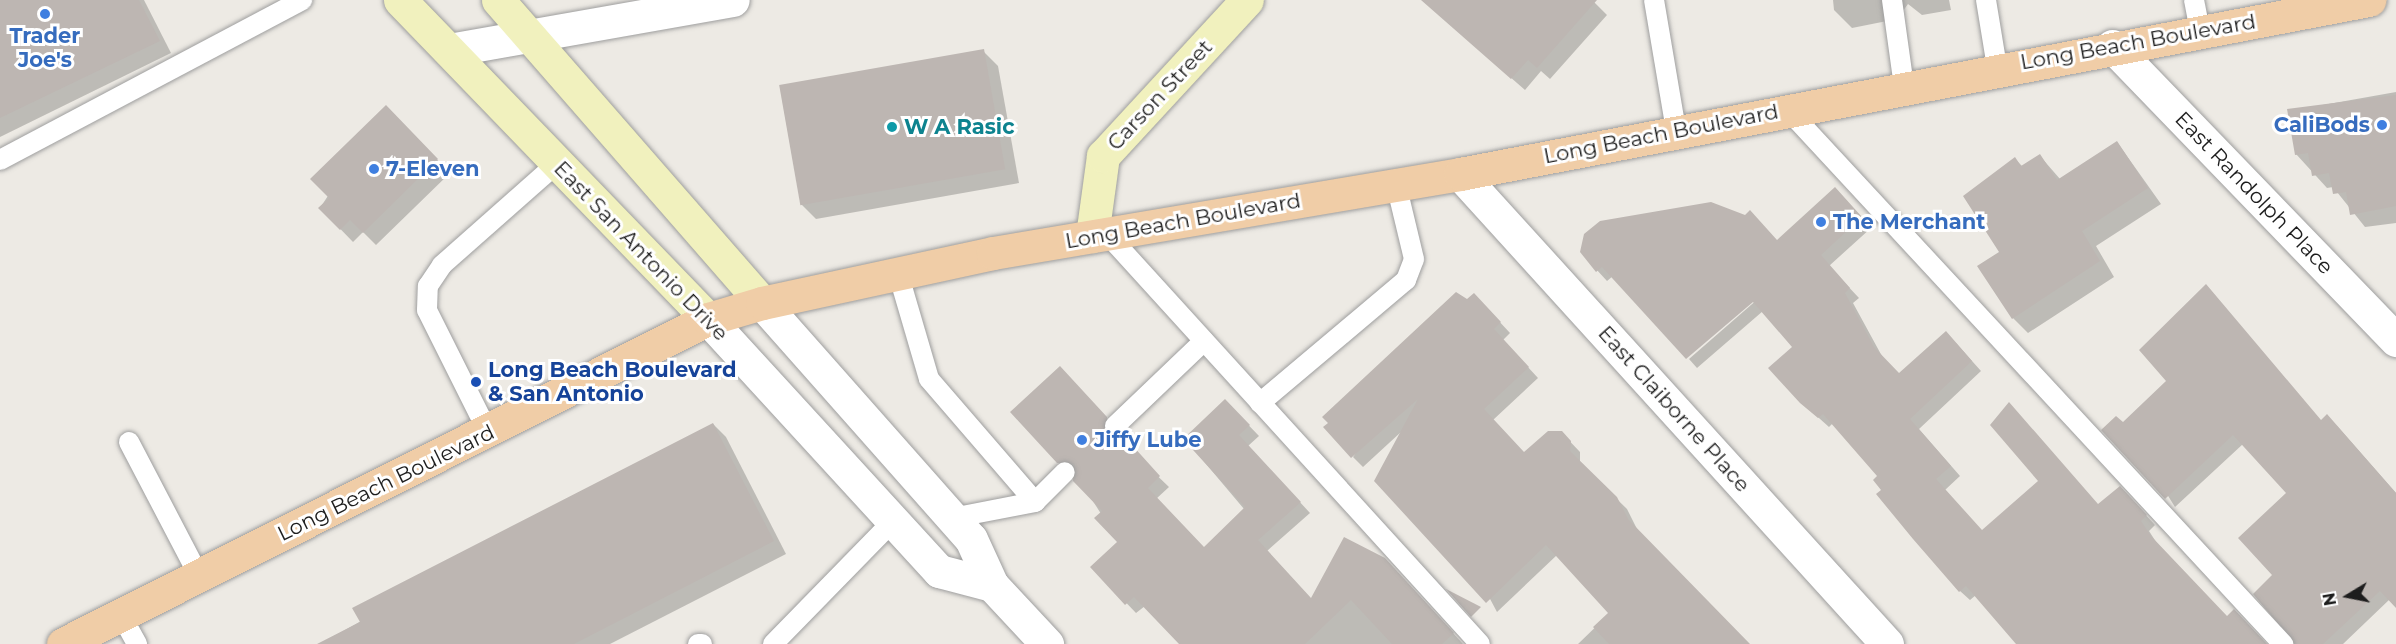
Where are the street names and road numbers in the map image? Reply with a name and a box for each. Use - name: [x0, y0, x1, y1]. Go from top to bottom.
- street label: Long Beach Boulevard: [2018, 9, 2258, 75]
- street label: Carson Street: [1102, 34, 1218, 156]
- street label: Long Beach Boulevard: [1542, 99, 1780, 169]
- street label: East Randolph Place: [2170, 106, 2338, 280]
- street label: East San Antonio Drive: [549, 156, 733, 346]
- street label: Long Beach Boulevard: [1063, 188, 1303, 254]
- street label: East Claiborne Place: [1593, 321, 1755, 497]
- street label: Long Beach Boulevard: [273, 419, 499, 547]

